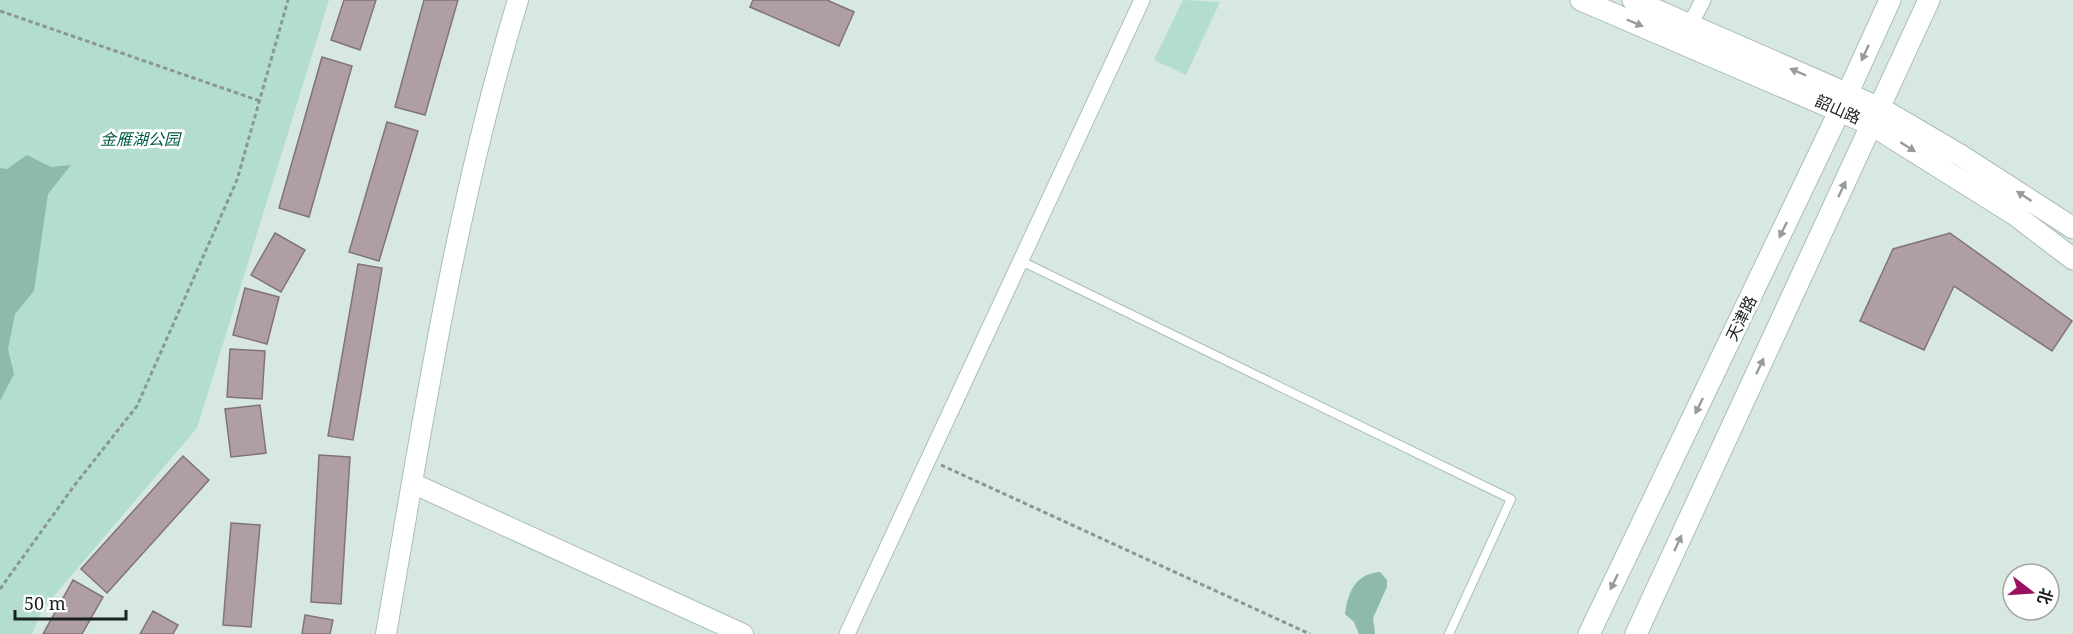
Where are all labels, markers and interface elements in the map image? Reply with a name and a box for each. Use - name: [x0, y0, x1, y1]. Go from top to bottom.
- one-way arrow: [1627, 18, 1645, 28]
- one-way arrow: [1861, 45, 1870, 62]
- one-way arrow: [1789, 67, 1807, 77]
- street label: 韶山路: [1812, 89, 1864, 129]
- park label: 金雁湖公园: [100, 128, 182, 150]
- one-way arrow: [1900, 141, 1916, 152]
- one-way arrow: [1838, 180, 1847, 198]
- one-way arrow: [2016, 191, 2032, 202]
- one-way arrow: [1778, 221, 1787, 238]
- street label: 天津路: [1721, 292, 1761, 344]
- one-way arrow: [1755, 356, 1765, 374]
- one-way arrow: [1694, 397, 1703, 414]
- one-way arrow: [1673, 534, 1682, 551]
- north arrow: [2001, 562, 2061, 622]
- one-way arrow: [1610, 573, 1619, 590]
- scale bar: [15, 583, 126, 621]
- text: 北: [2032, 586, 2058, 607]
- text: 50 m: [24, 591, 66, 615]

